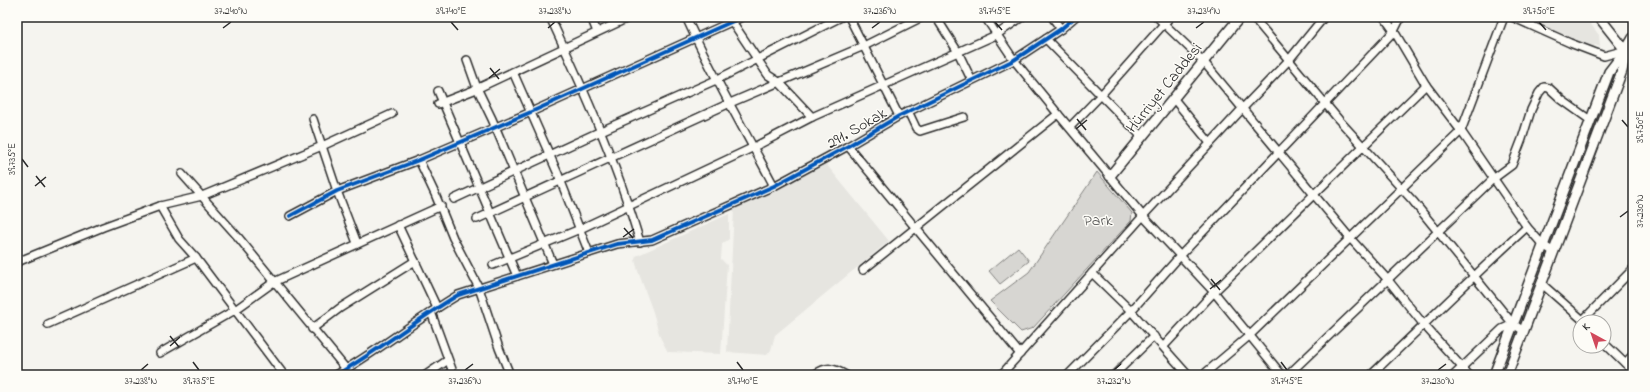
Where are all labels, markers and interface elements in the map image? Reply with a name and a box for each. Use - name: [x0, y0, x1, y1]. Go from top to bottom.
- text: 37.240°N: [214, 4, 248, 19]
- text: 39.740°E: [436, 4, 466, 19]
- text: 37.238°N: [539, 4, 572, 19]
- text: 37.236°N: [863, 4, 897, 19]
- text: 39.745°E: [979, 4, 1011, 19]
- text: 37.234°N: [1188, 4, 1221, 19]
- text: 39.750°E: [1523, 4, 1555, 19]
- street label: Hürriyet Caddesi: [1121, 38, 1209, 139]
- street label: 291. Sokak: [822, 101, 892, 156]
- text: 39.750°E: [1633, 111, 1648, 143]
- text: 39.735°E: [5, 143, 20, 175]
- text: 37.230°N: [1633, 194, 1648, 228]
- park label: Park: [1084, 209, 1113, 233]
- north arrow: [1572, 314, 1612, 354]
- text: K: [1579, 319, 1594, 335]
- text: 37.238°N: [125, 374, 158, 389]
- text: 39.735°E: [183, 374, 215, 389]
- text: 37.236°N: [448, 374, 482, 389]
- text: 39.740°E: [728, 374, 758, 389]
- text: 37.232°N: [1097, 374, 1131, 389]
- text: 39.745°E: [1271, 374, 1303, 389]
- text: 37.230°N: [1421, 374, 1455, 389]

